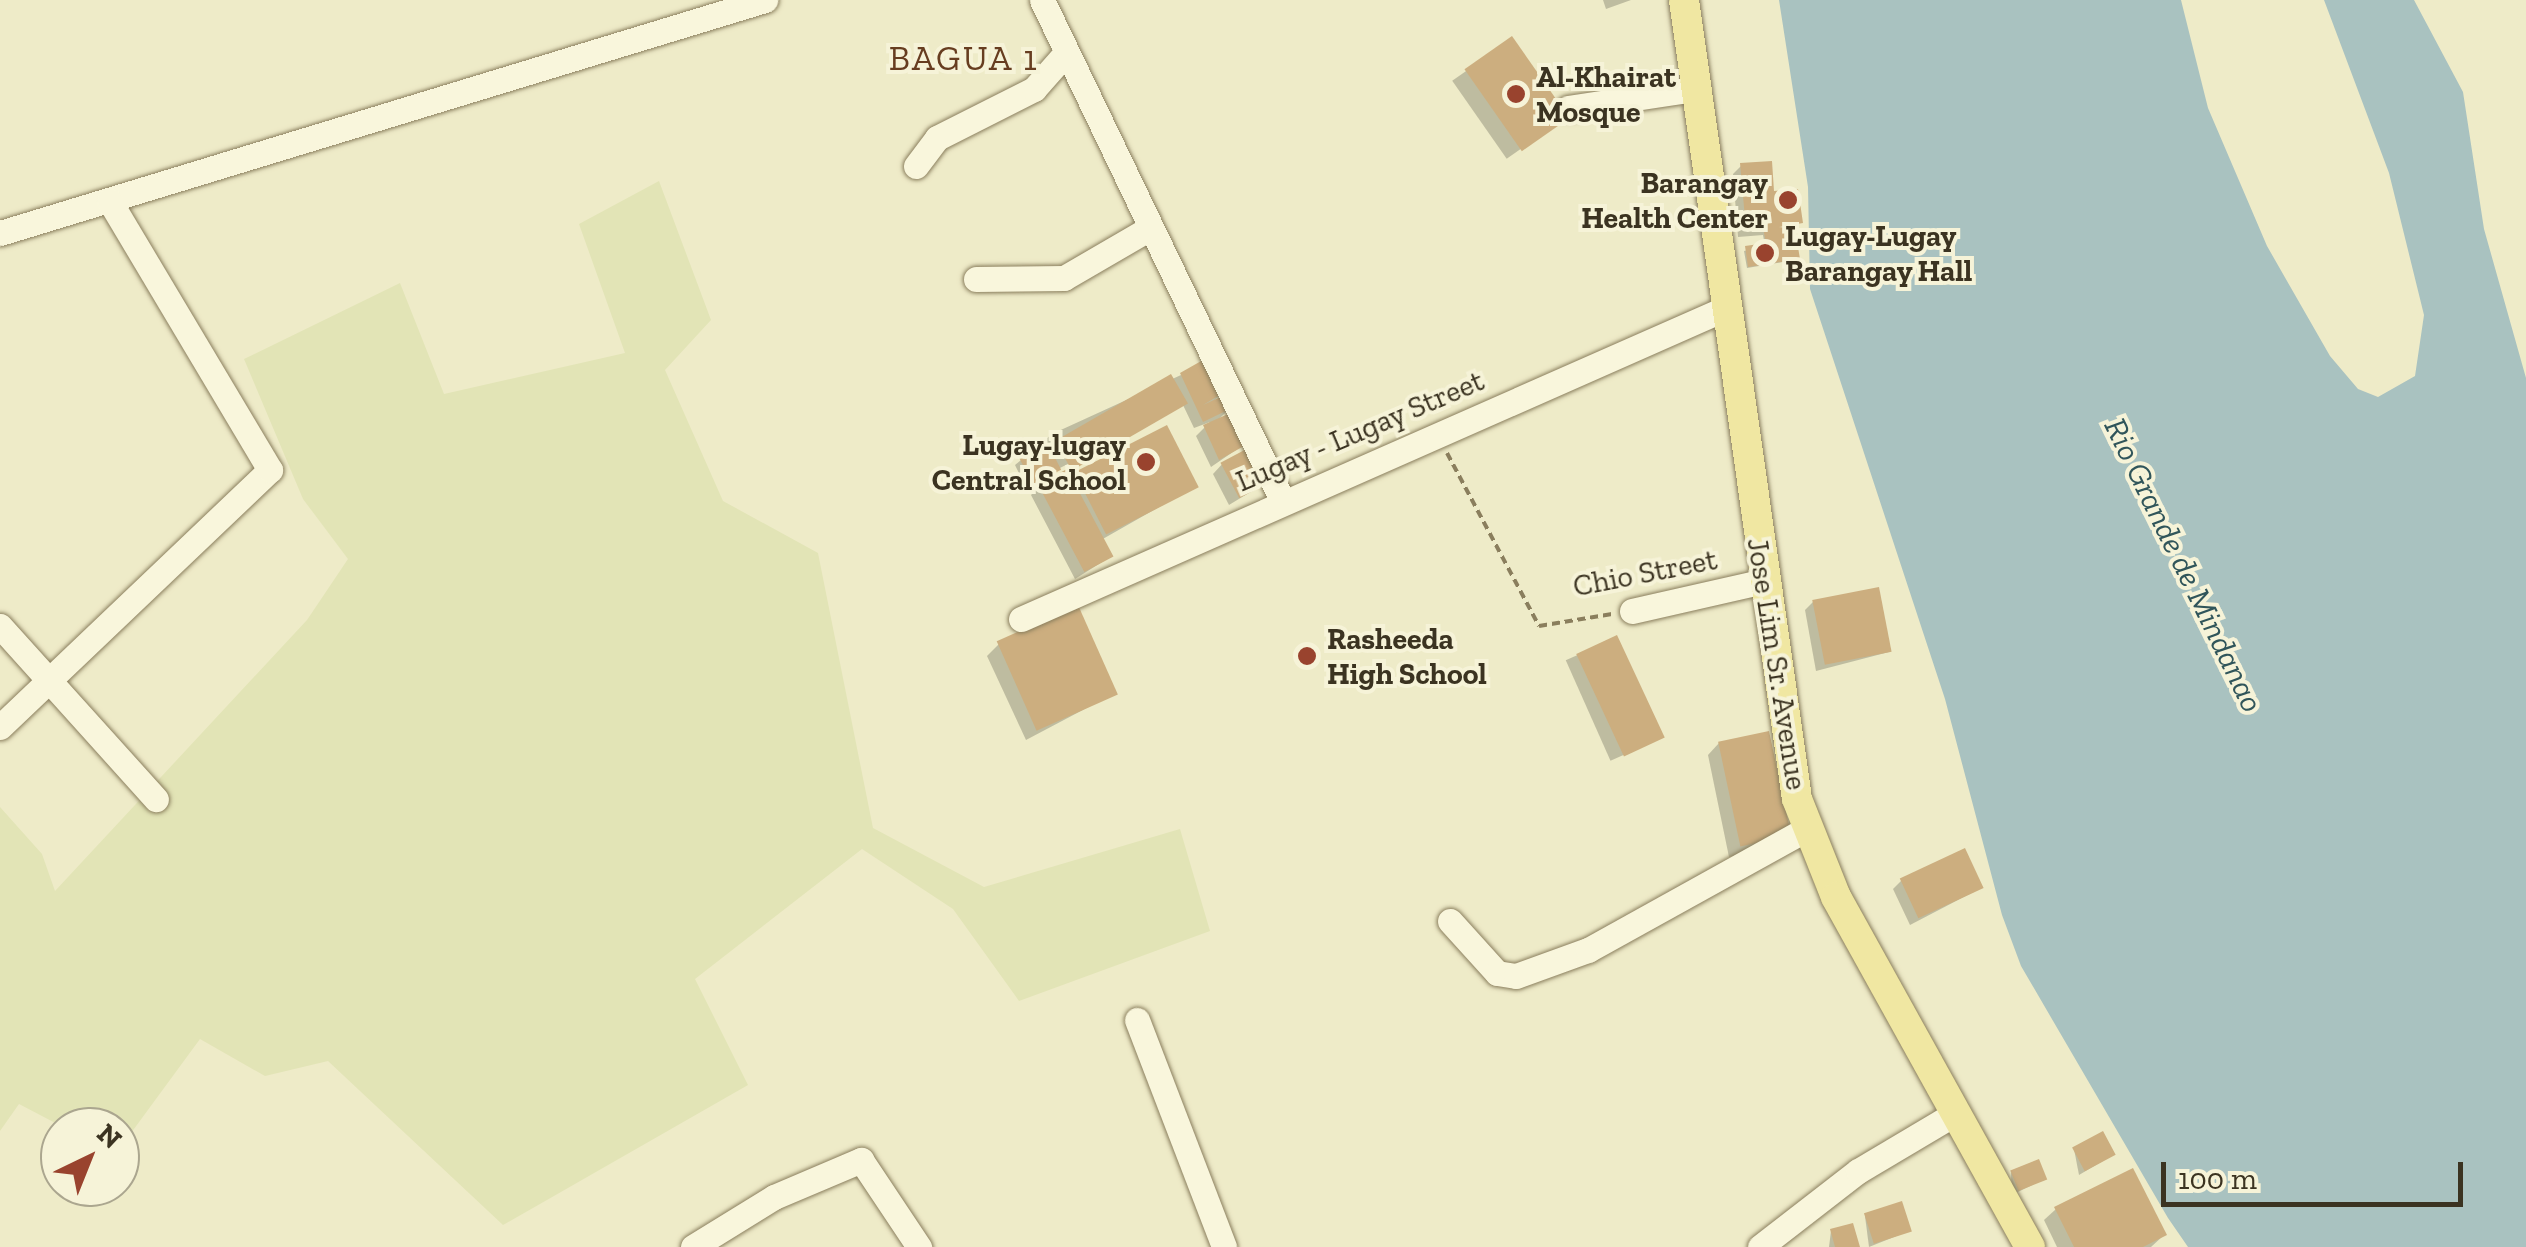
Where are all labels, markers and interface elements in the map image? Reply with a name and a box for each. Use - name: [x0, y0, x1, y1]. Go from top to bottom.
- district label: BAGUA 1: [888, 37, 1040, 79]
- place label: Al-Khairat Mosque: [1536, 59, 1676, 130]
- marker: Al-Khairat Mosque: [1505, 83, 1527, 105]
- place label: Barangay Health Center: [1581, 165, 1768, 236]
- marker: Barangay Health Center: [1777, 189, 1799, 211]
- place label: Lugay-Lugay Barangay Hall: [1785, 218, 1973, 288]
- marker: Lugay-Lugay Barangay Hall: [1754, 242, 1776, 264]
- street label: Lugay - Lugay Street: [1230, 362, 1490, 500]
- water label: Rio Grande de Mindanao: [2096, 412, 2272, 718]
- place label: Lugay-lugay Central School: [932, 427, 1126, 498]
- marker: Lugay-lugay Central School: [1135, 451, 1157, 473]
- street label: Jose Lim Sr. Avenue: [1739, 535, 1815, 793]
- street label: Chio Street: [1570, 541, 1720, 605]
- place label: Rasheeda High School: [1327, 621, 1487, 692]
- marker: Rasheeda High School: [1296, 645, 1318, 667]
- north arrow: [40, 1107, 140, 1207]
- text: N: [90, 1117, 128, 1155]
- scale bar: [2166, 1142, 2468, 1204]
- text: 100 m: [2178, 1161, 2257, 1197]

